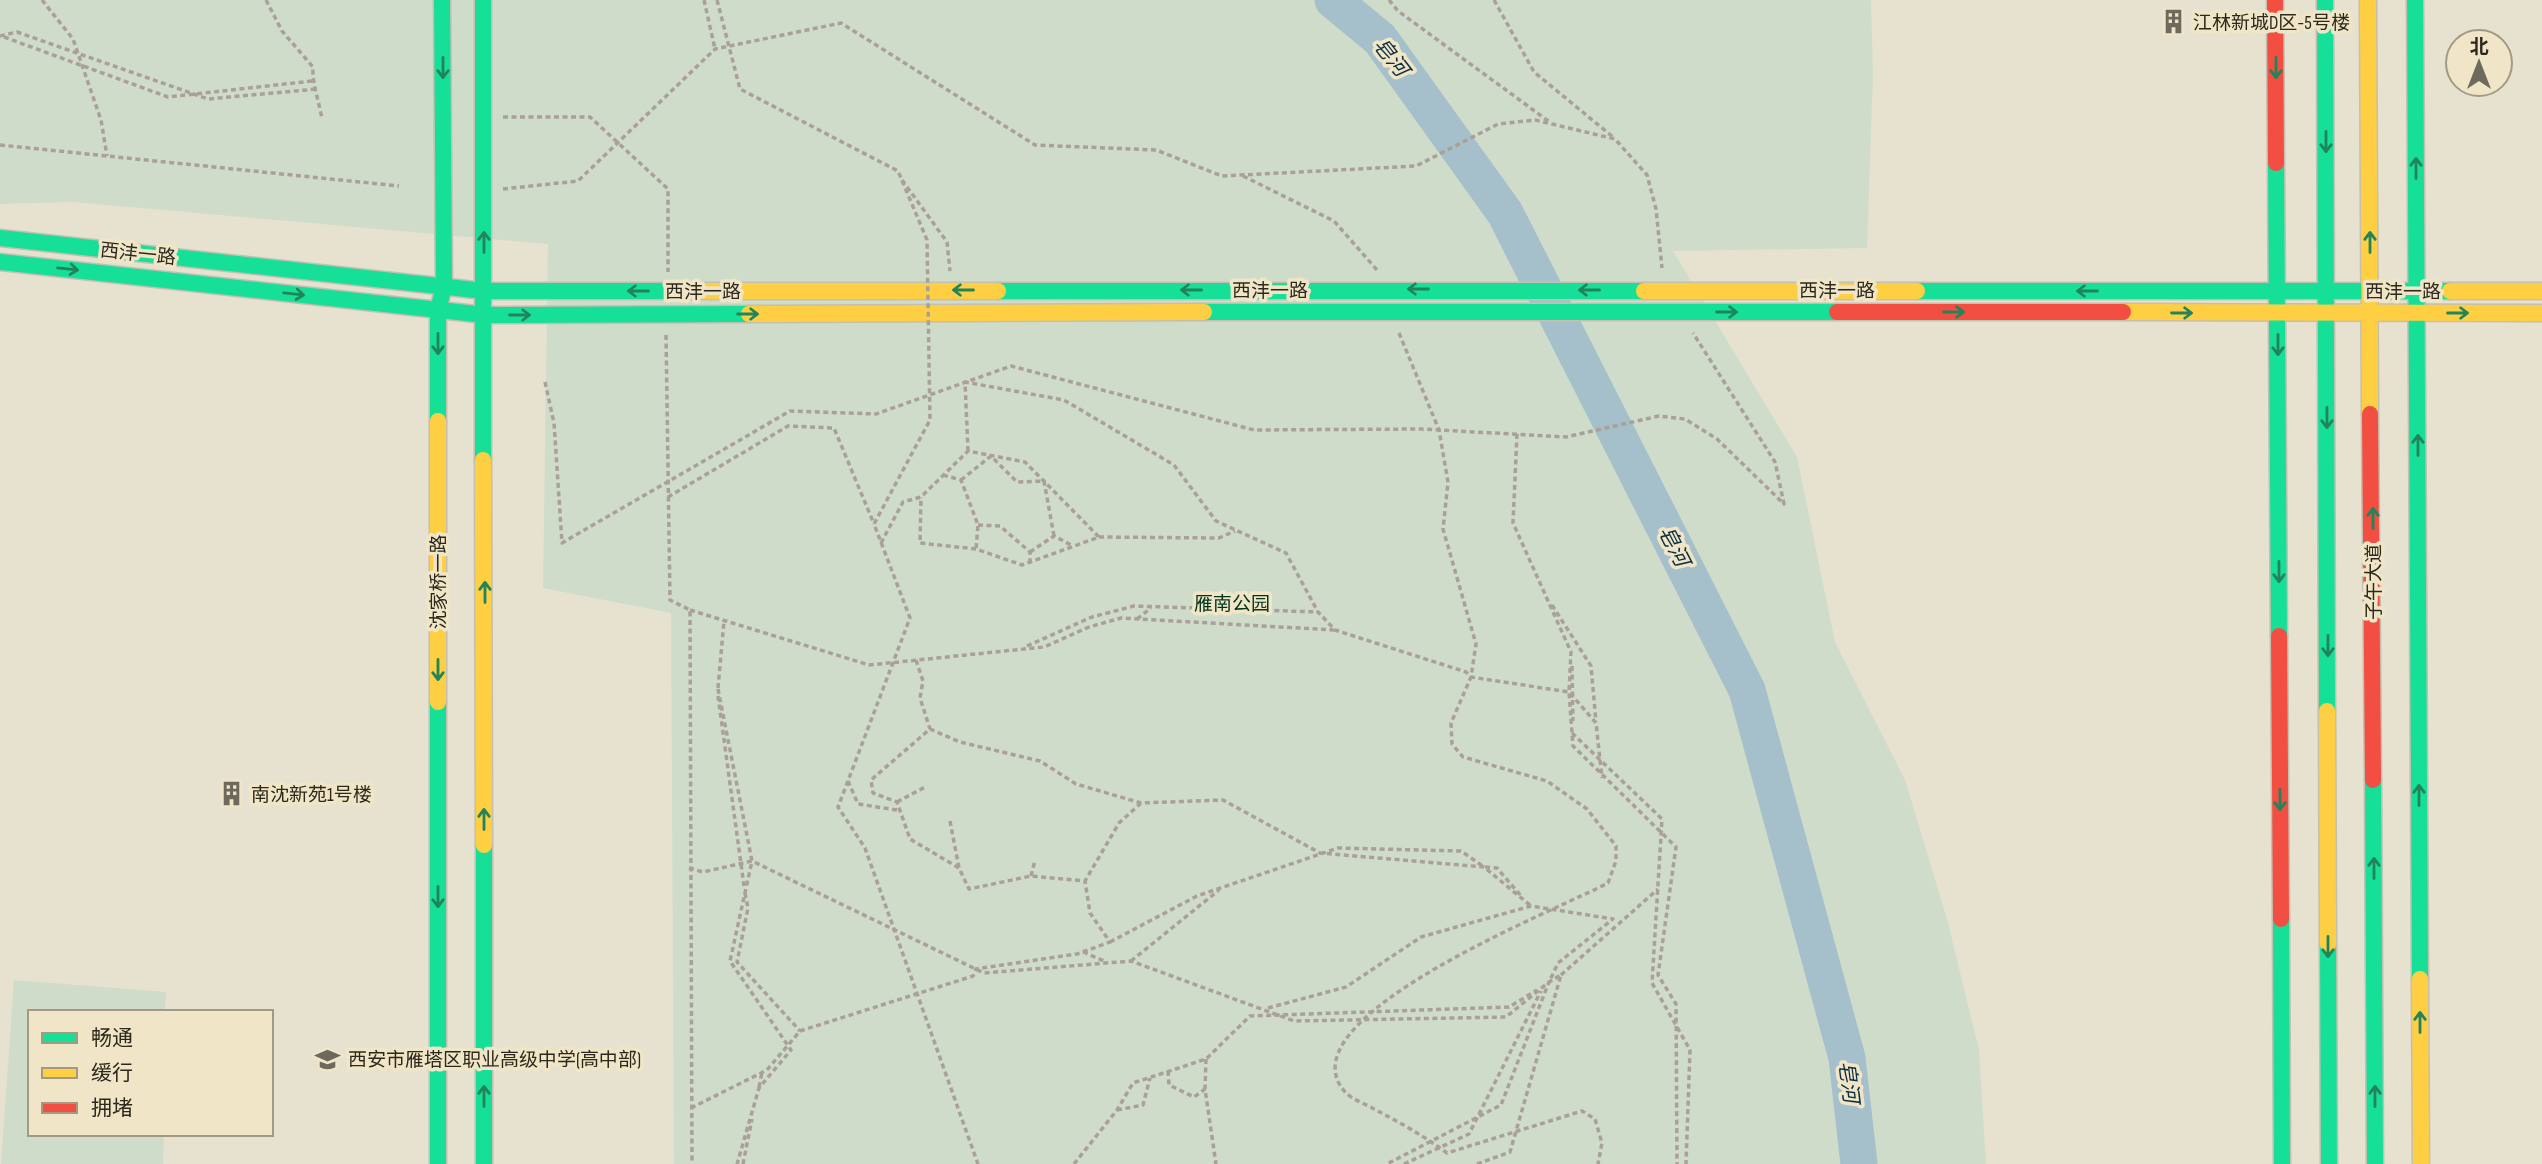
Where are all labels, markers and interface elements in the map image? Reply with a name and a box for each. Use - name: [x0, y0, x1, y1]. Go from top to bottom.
- building icon: 江林新城D区-5号楼: [2159, 8, 2187, 36]
- place label: 江林新城D区-5号楼: [2193, 12, 2350, 35]
- north arrow: [2444, 28, 2514, 98]
- water label: 皂河: [1368, 33, 1416, 85]
- text: 北: [2469, 36, 2489, 59]
- one-way arrow: [436, 56, 450, 79]
- one-way arrow: [2269, 56, 2283, 79]
- one-way arrow: [2319, 130, 2333, 153]
- one-way arrow: [2409, 157, 2423, 180]
- one-way arrow: [477, 231, 491, 254]
- one-way arrow: [2363, 231, 2377, 254]
- street label: 西沣一路: [99, 239, 177, 270]
- one-way arrow: [56, 263, 79, 276]
- street label: 西沣一路: [1232, 280, 1308, 303]
- street label: 西沣一路: [1799, 280, 1875, 303]
- street label: 西沣一路: [665, 281, 741, 304]
- street label: 西沣一路: [2365, 281, 2441, 304]
- one-way arrow: [1407, 282, 1430, 296]
- one-way arrow: [952, 283, 975, 297]
- one-way arrow: [1180, 283, 1203, 297]
- one-way arrow: [1578, 283, 1601, 297]
- one-way arrow: [627, 284, 650, 298]
- one-way arrow: [2076, 284, 2099, 298]
- one-way arrow: [282, 287, 305, 300]
- one-way arrow: [1715, 305, 1738, 319]
- one-way arrow: [1942, 305, 1965, 319]
- one-way arrow: [2170, 306, 2193, 320]
- one-way arrow: [2446, 306, 2469, 320]
- one-way arrow: [736, 307, 759, 321]
- one-way arrow: [509, 308, 532, 322]
- one-way arrow: [431, 332, 445, 355]
- one-way arrow: [2271, 333, 2285, 356]
- one-way arrow: [2320, 406, 2334, 429]
- one-way arrow: [2411, 434, 2425, 457]
- one-way arrow: [2366, 507, 2380, 530]
- water label: 皂河: [1653, 522, 1696, 574]
- street label: 沈家桥一路: [428, 534, 451, 630]
- street label: 子午大道: [2363, 544, 2386, 620]
- one-way arrow: [2272, 560, 2286, 583]
- one-way arrow: [478, 581, 492, 604]
- park label: 雁南公园: [1194, 593, 1270, 616]
- one-way arrow: [2321, 634, 2335, 657]
- one-way arrow: [431, 658, 445, 681]
- building icon: 南沈新苑1号楼: [217, 780, 245, 808]
- place label: 南沈新苑1号楼: [251, 784, 372, 807]
- one-way arrow: [2412, 784, 2426, 807]
- one-way arrow: [2273, 788, 2287, 811]
- one-way arrow: [477, 808, 491, 831]
- one-way arrow: [2367, 857, 2381, 880]
- one-way arrow: [431, 885, 445, 908]
- one-way arrow: [2321, 935, 2335, 958]
- legend: [28, 1010, 273, 1136]
- one-way arrow: [2413, 1011, 2427, 1034]
- text: 畅通: [91, 1026, 133, 1051]
- school or university icon: 西安市雁塔区职业高级中学(高中部): [314, 1045, 342, 1073]
- place label: 西安市雁塔区职业高级中学(高中部): [348, 1049, 641, 1072]
- water label: 皂河: [1834, 1060, 1864, 1108]
- text: 缓行: [91, 1061, 133, 1086]
- one-way arrow: [477, 1085, 491, 1108]
- one-way arrow: [2368, 1085, 2382, 1108]
- text: 拥堵: [91, 1096, 133, 1121]

